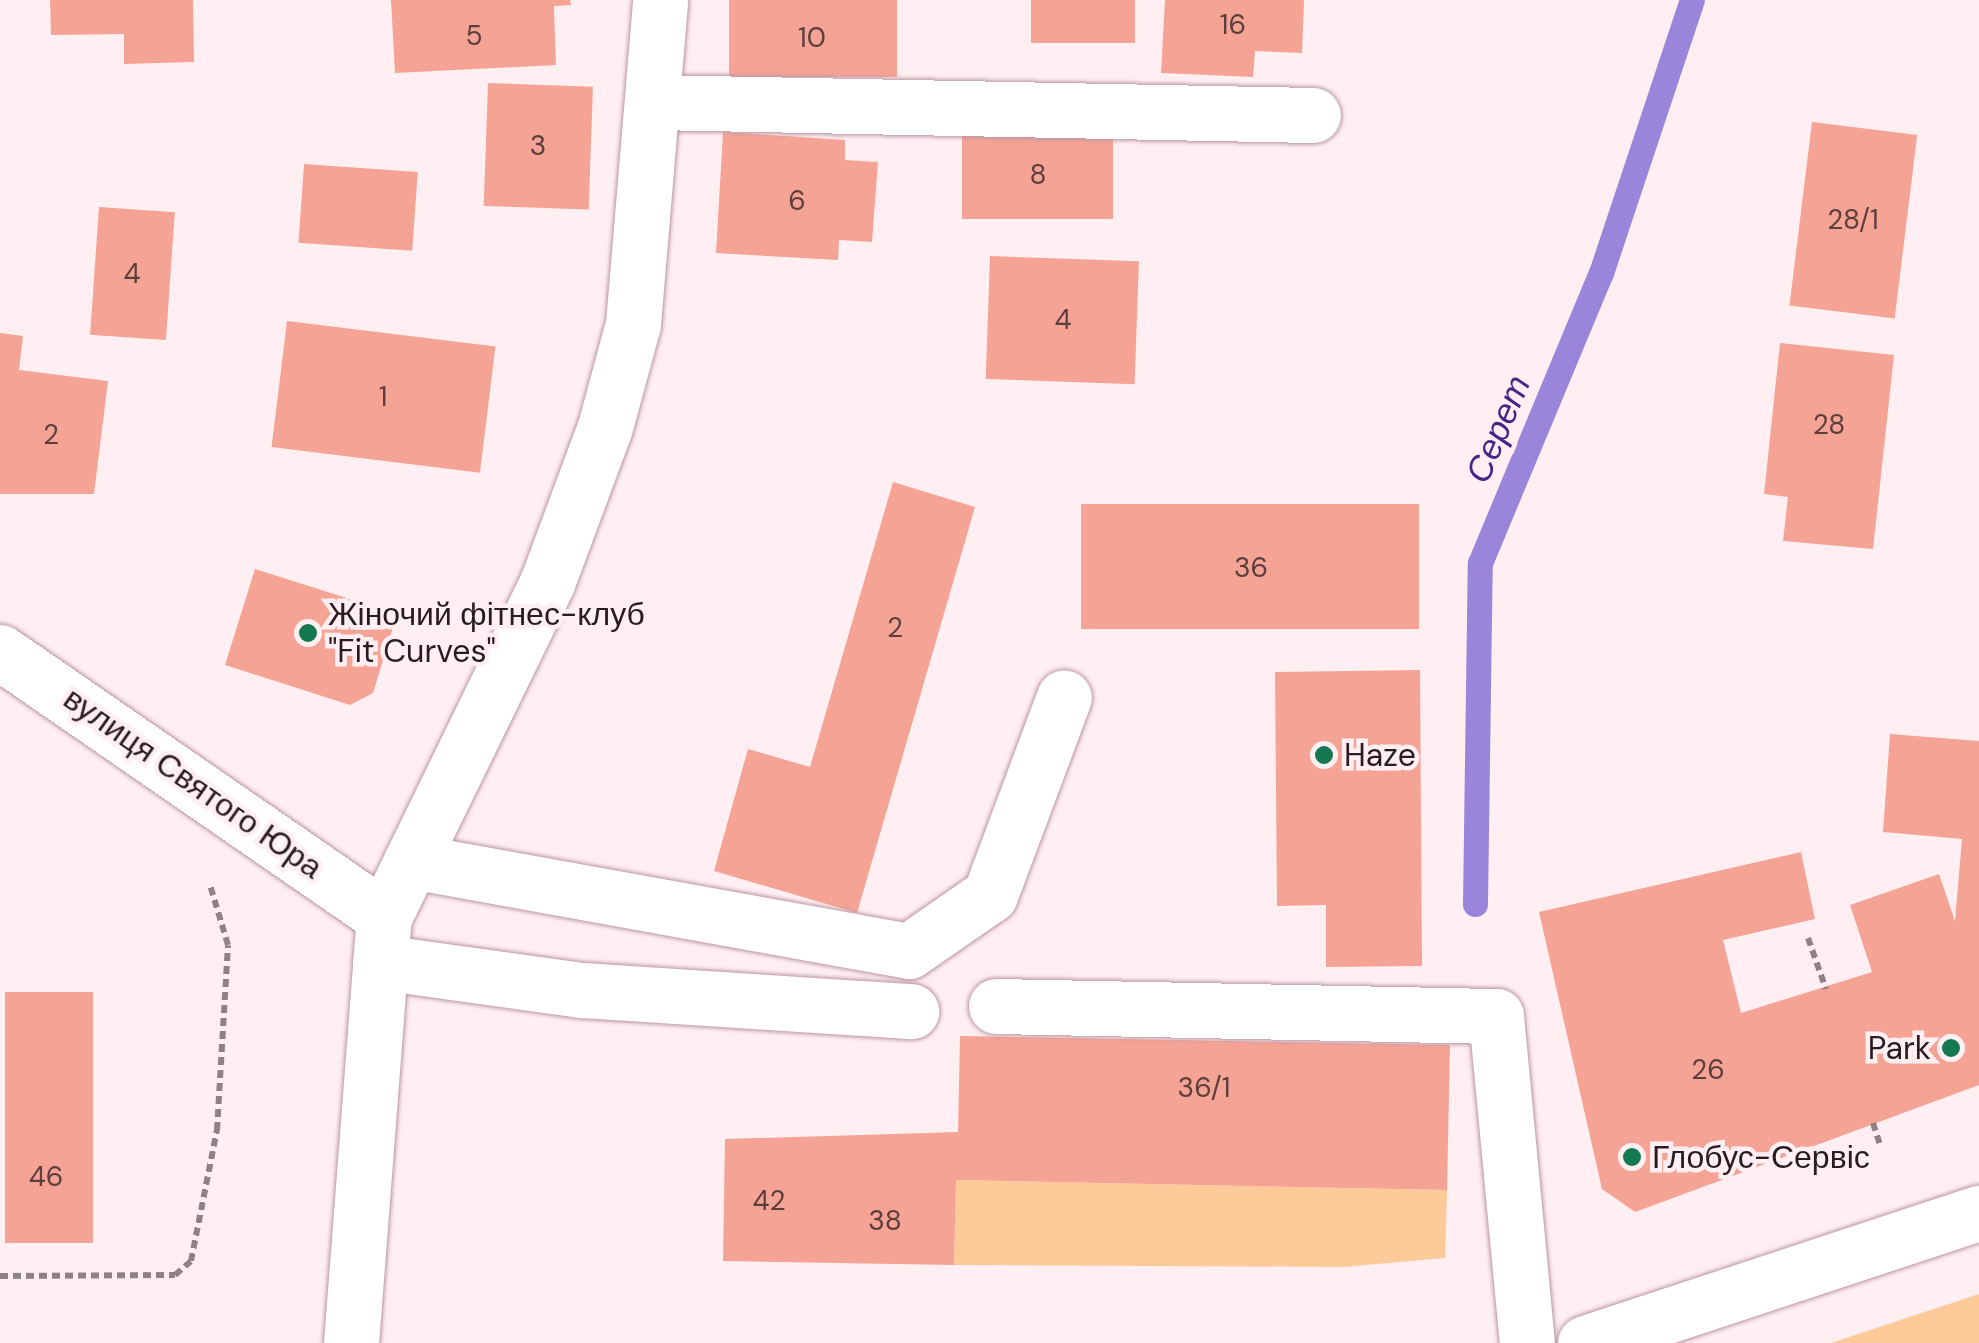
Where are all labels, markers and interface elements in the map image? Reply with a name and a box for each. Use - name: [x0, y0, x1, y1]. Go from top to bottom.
- house number: 16: [1220, 8, 1246, 42]
- house number: 5: [465, 19, 483, 53]
- house number: 10: [798, 21, 826, 55]
- house number: 3: [530, 129, 546, 163]
- house number: 8: [1029, 158, 1047, 192]
- house number: 6: [788, 184, 806, 218]
- house number: 28/1: [1827, 203, 1879, 237]
- house number: 4: [124, 257, 140, 291]
- house number: 4: [1055, 303, 1071, 337]
- water label: Серет: [1457, 369, 1539, 489]
- house number: 1: [379, 380, 387, 414]
- house number: 28: [1813, 408, 1845, 442]
- house number: 2: [43, 418, 59, 452]
- house number: 36: [1234, 551, 1268, 585]
- place label: Жіночий фітнес-клуб "Fit Curves": [328, 596, 645, 671]
- house number: 2: [887, 611, 903, 645]
- marker: Жіночий фітнес-клуб "Fit Curves": [297, 622, 319, 644]
- street label: вулиця Святого Юра: [56, 679, 330, 887]
- place label: Haze: [1344, 736, 1416, 774]
- marker: Haze: [1313, 744, 1335, 766]
- place label: Park: [1868, 1029, 1931, 1067]
- marker: Park: [1940, 1037, 1962, 1059]
- house number: 26: [1691, 1053, 1725, 1087]
- house number: 36/1: [1178, 1071, 1230, 1105]
- place label: Глобус-Сервіс: [1652, 1138, 1870, 1176]
- marker: Глобус-Сервіс: [1621, 1146, 1643, 1168]
- house number: 46: [29, 1160, 63, 1194]
- house number: 42: [752, 1184, 786, 1218]
- house number: 38: [868, 1204, 902, 1238]

